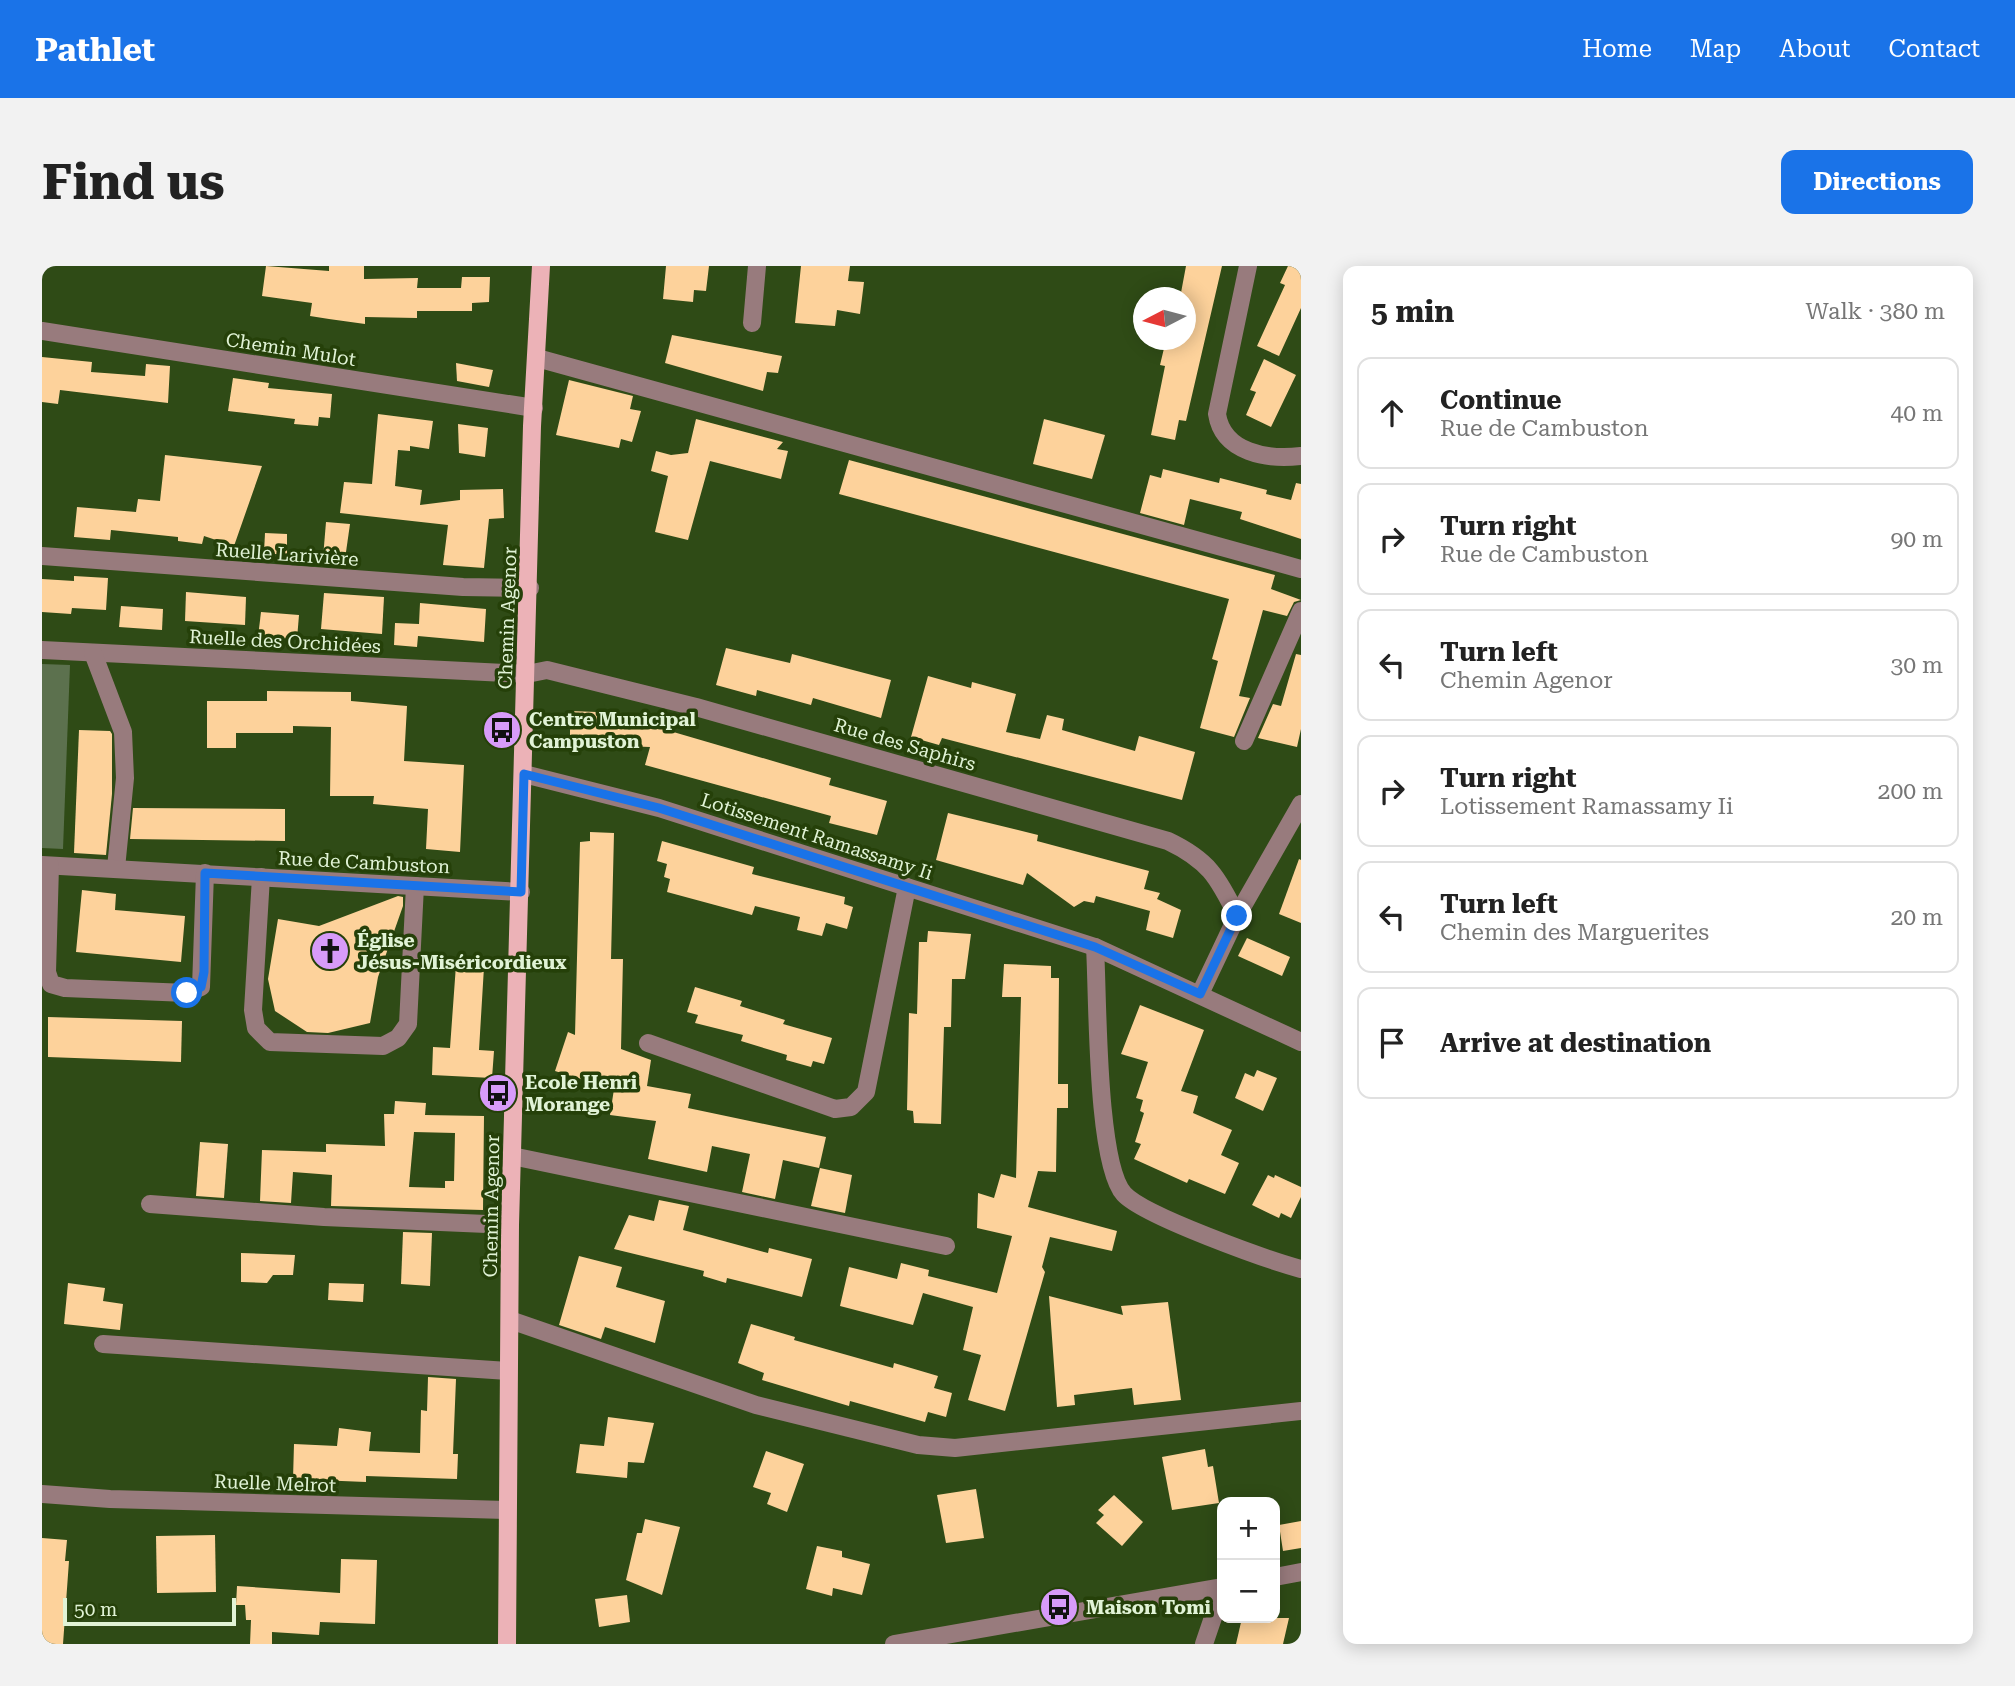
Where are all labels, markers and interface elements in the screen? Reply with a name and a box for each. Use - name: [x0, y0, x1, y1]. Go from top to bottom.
- text: Pathlet: [35, 30, 155, 69]
- text: Home: [1582, 35, 1652, 63]
- text: Map: [1690, 35, 1741, 63]
- text: About: [1779, 35, 1850, 63]
- text: Contact: [1888, 35, 1980, 63]
- button: Directions: [1781, 150, 1973, 214]
- text: Find us: [42, 154, 225, 211]
- north arrow: [1133, 287, 1196, 350]
- text: 5 min: [1371, 294, 1454, 329]
- text: Walk · 380 m: [1806, 298, 1945, 325]
- street label: Chemin Mulot: [224, 328, 358, 371]
- text: Continue: [1440, 385, 1562, 415]
- icon: ahead: [1373, 394, 1411, 432]
- text: 40 m: [1890, 400, 1943, 427]
- text: Rue de Cambuston: [1440, 415, 1649, 442]
- text: Turn right: [1440, 511, 1576, 541]
- icon: right: [1373, 520, 1411, 558]
- text: 90 m: [1890, 526, 1943, 553]
- street label: Ruelle Larivière: [215, 538, 359, 571]
- text: Rue de Cambuston: [1440, 541, 1649, 568]
- street label: Chemin Agenor: [494, 546, 521, 690]
- street label: Ruelle des Orchidées: [188, 625, 382, 658]
- text: Turn left: [1440, 637, 1558, 667]
- icon: left: [1373, 646, 1411, 684]
- text: 30 m: [1890, 652, 1943, 679]
- text: Chemin Agenor: [1440, 667, 1613, 694]
- place label: Centre Municipal Campuston: [529, 708, 696, 753]
- bus stop icon: Centre Municipal Campuston: [481, 709, 523, 751]
- street label: Rue des Saphirs: [831, 713, 978, 776]
- text: Turn right: [1440, 763, 1576, 793]
- icon: right: [1373, 772, 1411, 810]
- text: 200 m: [1878, 778, 1943, 805]
- street label: Lotissement Ramassamy Ii: [698, 788, 936, 885]
- text: Lotissement Ramassamy Ii: [1440, 793, 1733, 820]
- street label: Rue de Cambuston: [277, 847, 451, 878]
- text: Turn left: [1440, 889, 1558, 919]
- icon: left: [1373, 898, 1411, 936]
- route end: [1221, 900, 1252, 931]
- text: 20 m: [1890, 904, 1943, 931]
- text: Chemin des Marguerites: [1440, 919, 1709, 946]
- place label: Église Jésus-Miséricordieux: [357, 929, 567, 974]
- church icon: Église Jésus-Miséricordieux: [309, 930, 351, 972]
- route start: [171, 977, 202, 1008]
- icon: arrive: [1373, 1024, 1411, 1062]
- text: Arrive at destination: [1440, 1028, 1711, 1058]
- place label: Ecole Henri Morange: [525, 1071, 637, 1116]
- bus stop icon: Ecole Henri Morange: [477, 1072, 519, 1114]
- street label: Chemin Agenor: [479, 1134, 504, 1278]
- street label: Ruelle Melrot: [213, 1470, 337, 1497]
- map controls: [1217, 1497, 1280, 1623]
- button: +: [1217, 1497, 1280, 1560]
- button: −: [1217, 1560, 1280, 1623]
- bus stop icon: Maison Tomi: [1038, 1586, 1080, 1628]
- scale bar: [63, 1595, 236, 1627]
- place label: Maison Tomi: [1086, 1596, 1211, 1619]
- text: 50 m: [74, 1598, 117, 1621]

